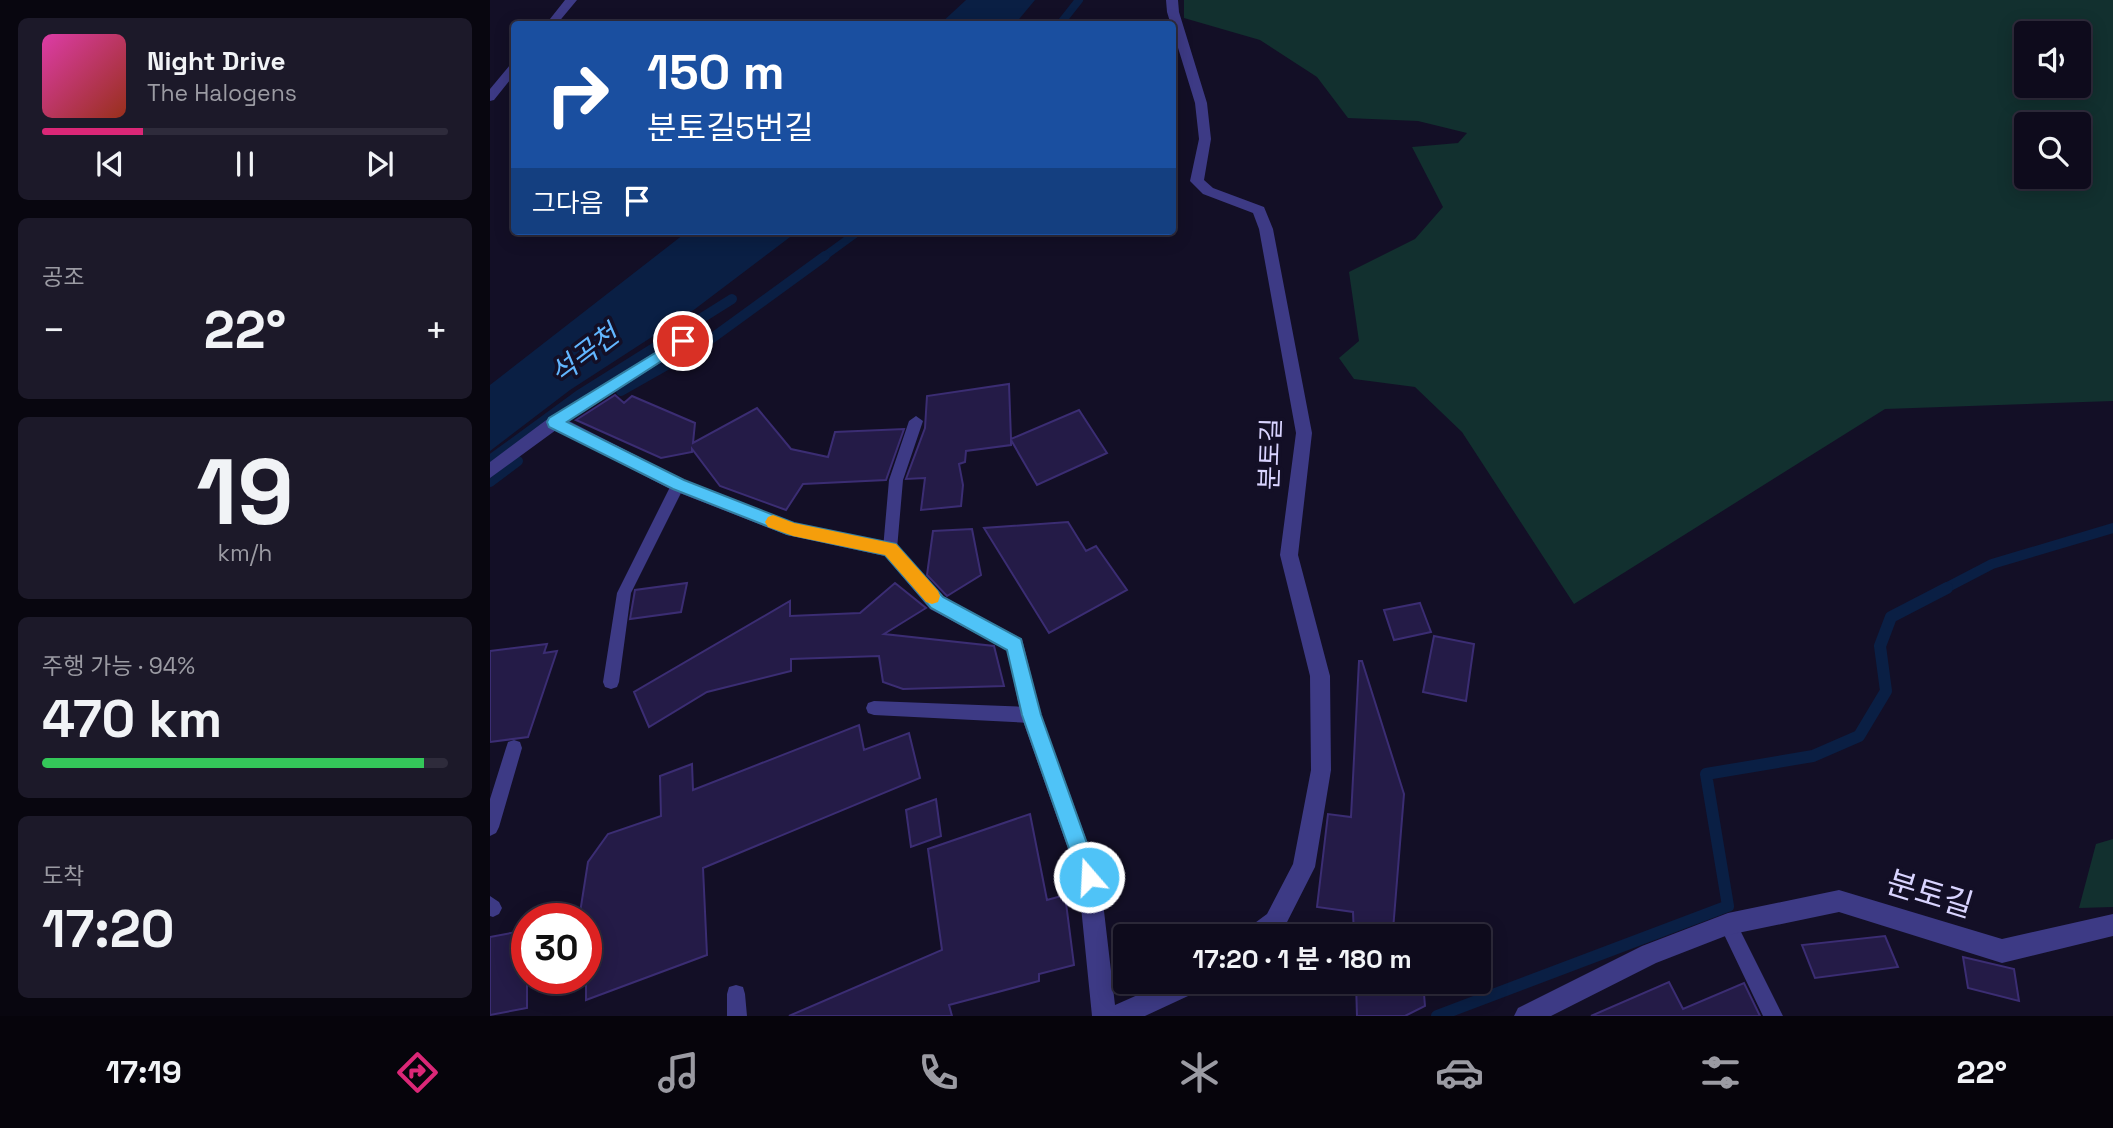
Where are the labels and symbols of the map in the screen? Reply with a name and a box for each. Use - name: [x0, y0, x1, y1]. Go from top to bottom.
- pin: [653, 311, 713, 371]
- water label: 석곡천: [542, 314, 628, 392]
- street label: 분토길: [1252, 418, 1288, 490]
- position arrow: [1052, 840, 1126, 914]
- street label: 분토길: [1882, 862, 1978, 926]
- speed limit sign: 30: [511, 903, 602, 994]

